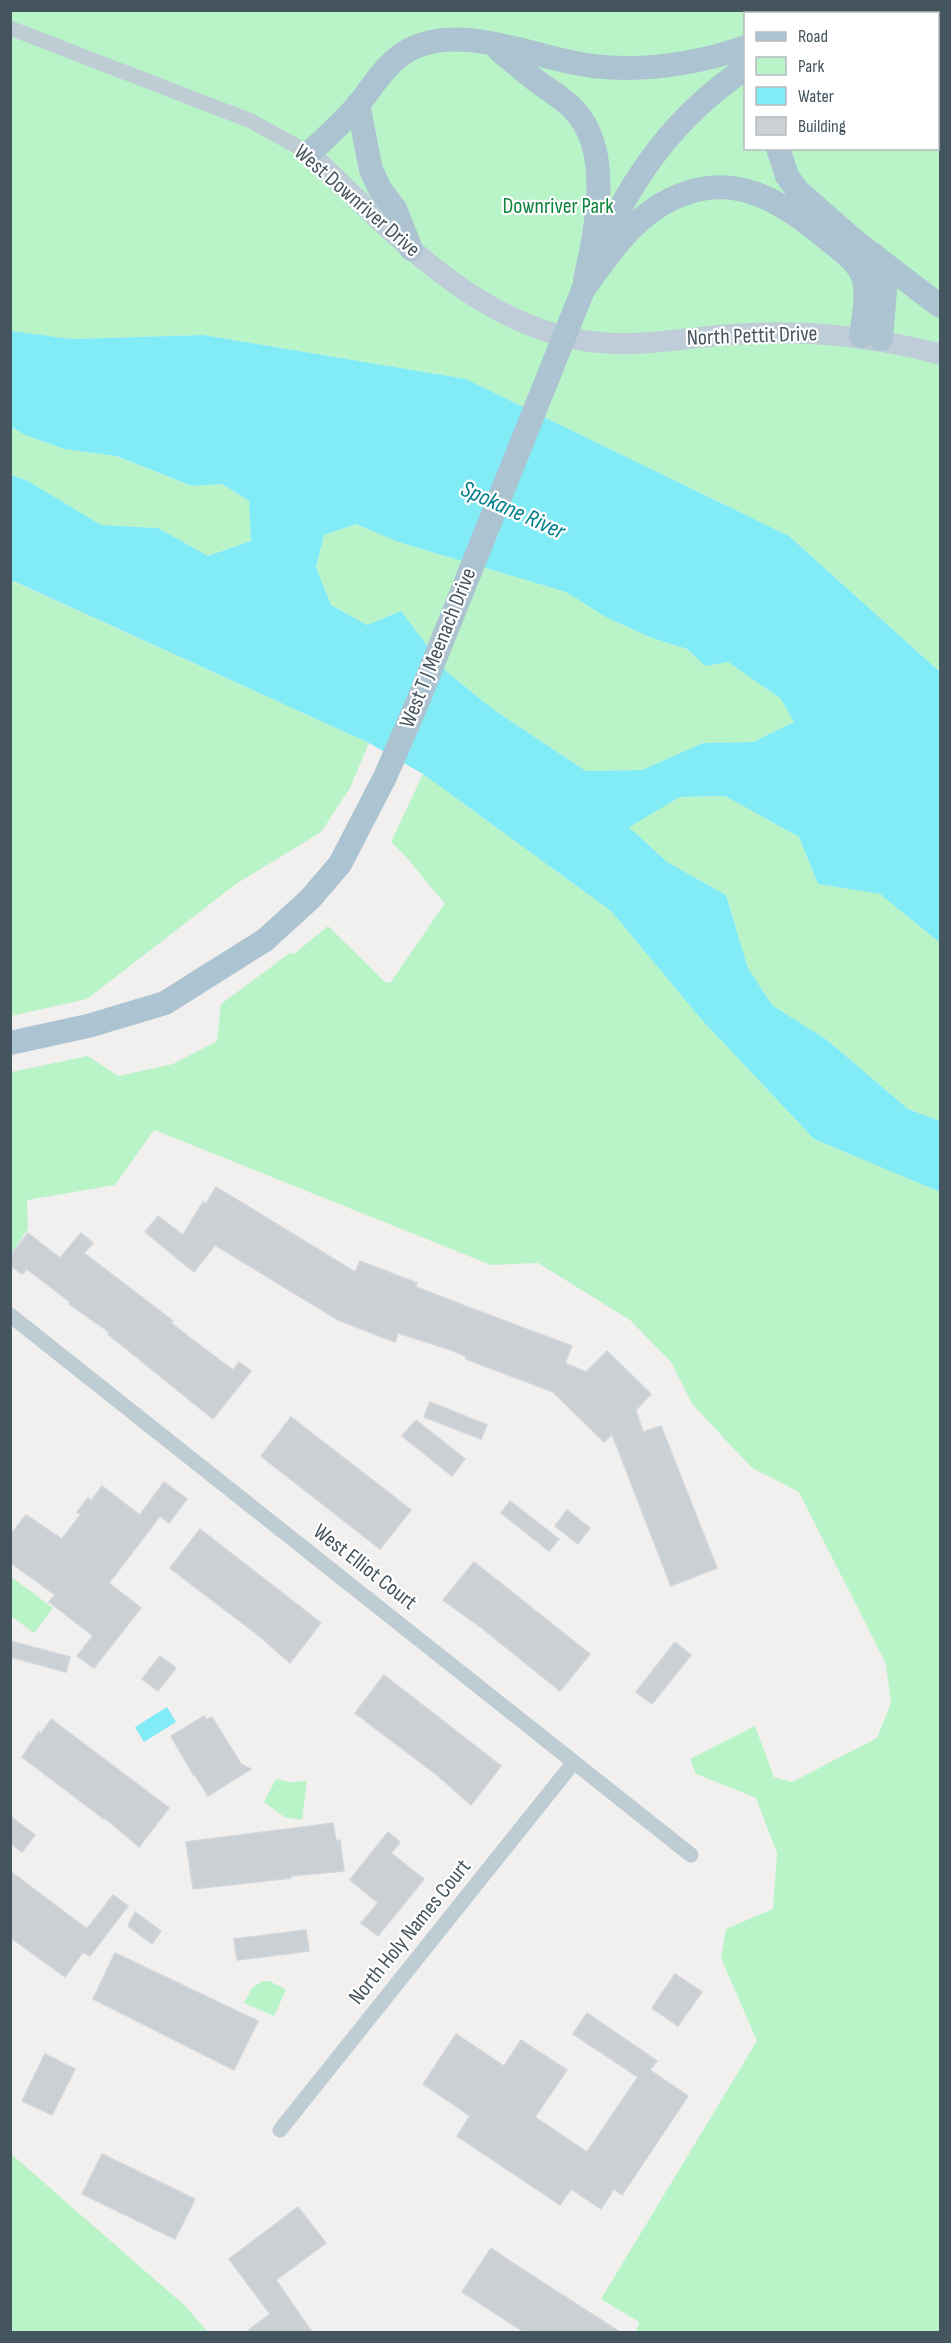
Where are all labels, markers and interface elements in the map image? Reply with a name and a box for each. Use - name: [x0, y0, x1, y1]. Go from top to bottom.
- legend: [744, 12, 939, 150]
- text: Road: [798, 26, 828, 47]
- text: Park: [798, 56, 824, 77]
- text: Water: [798, 86, 834, 107]
- text: Building: [798, 116, 846, 137]
- street label: West Downriver Drive: [288, 139, 426, 263]
- park label: Downriver Park: [502, 193, 614, 220]
- street label: North Pettit Drive: [686, 320, 818, 352]
- water label: Spokane River: [456, 474, 571, 546]
- street label: West T J Meenach Drive: [394, 564, 482, 732]
- street label: West Elliot Court: [308, 1518, 422, 1616]
- street label: North Holy Names Court: [343, 1854, 477, 2010]

